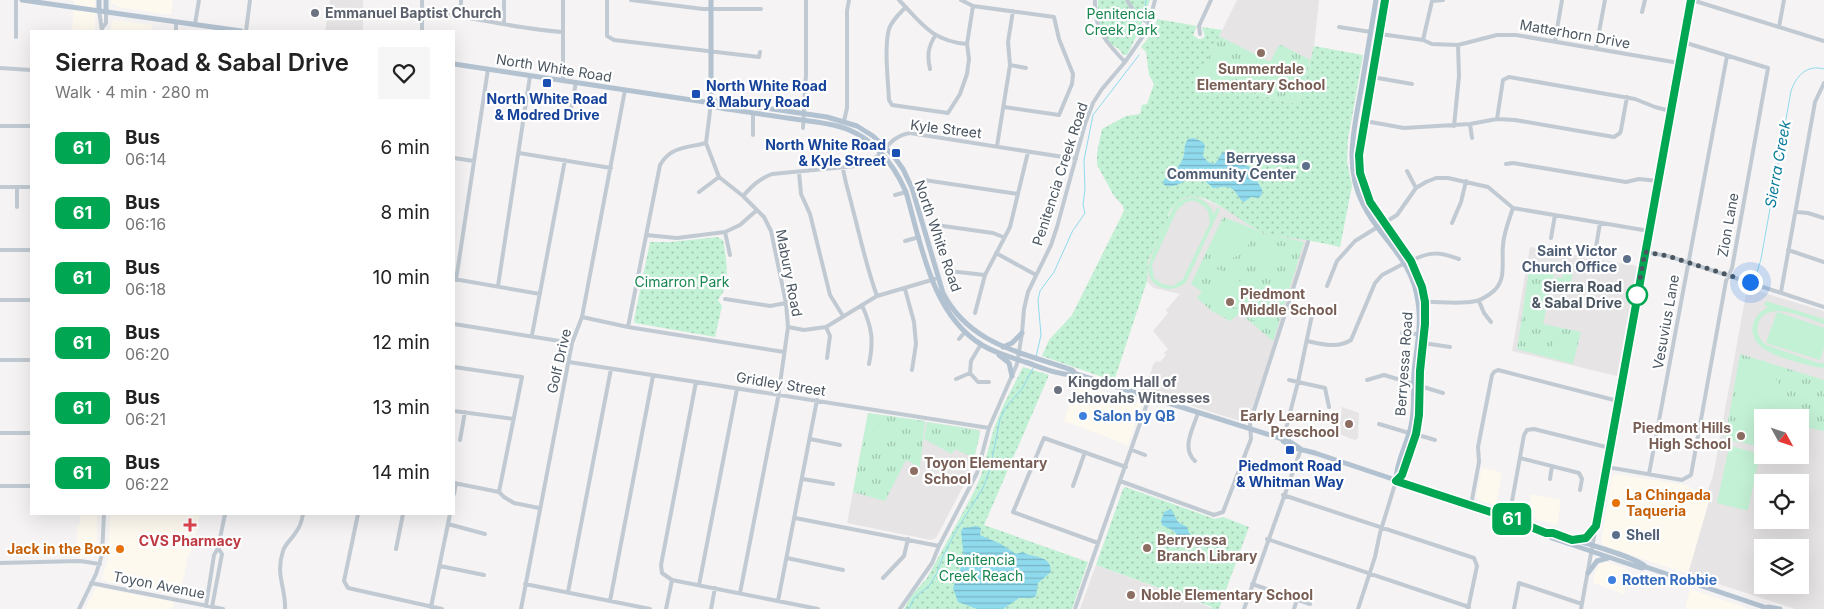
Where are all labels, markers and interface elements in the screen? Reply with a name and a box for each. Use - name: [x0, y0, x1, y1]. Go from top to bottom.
- place label: Emmanuel Baptist Church: [325, 4, 502, 21]
- park label: Penitencia Creek Park: [1084, 5, 1158, 38]
- marker: Emmanuel Baptist Church: [309, 7, 321, 19]
- street label: Matterhorn Drive: [1518, 15, 1632, 52]
- button: heart: [378, 47, 430, 99]
- marker: Summerdale Elementary School: [1255, 47, 1267, 59]
- text: Sierra Road & Sabal Drive: [55, 48, 349, 77]
- street label: North White Road: [495, 50, 613, 85]
- place label: Summerdale Elementary School: [1197, 60, 1325, 93]
- marker: North White Road & Modred Drive: [541, 77, 553, 89]
- place label: North White Road & Mabury Road: [706, 77, 827, 110]
- text: Walk · 4 min · 280 m: [55, 82, 209, 102]
- marker: North White Road & Mabury Road: [690, 88, 702, 100]
- place label: North White Road & Modred Drive: [487, 90, 607, 123]
- street label: Penitencia Creek Road: [1028, 100, 1091, 248]
- street label: Kyle Street: [909, 116, 983, 141]
- water label: Sierra Creek: [1760, 118, 1795, 209]
- text: Bus: [125, 126, 160, 149]
- text: 6 min: [380, 136, 430, 159]
- place label: North White Road & Kyle Street: [765, 136, 886, 169]
- text: 61: [73, 137, 92, 158]
- marker: North White Road & Kyle Street: [890, 147, 902, 159]
- text: 06:14: [125, 149, 166, 169]
- place label: Berryessa Community Center: [1167, 149, 1296, 182]
- marker: Berryessa Community Center: [1300, 160, 1312, 172]
- street label: North White Road: [911, 178, 966, 294]
- text: Bus: [125, 191, 160, 214]
- street label: Zion Lane: [1713, 191, 1742, 258]
- text: 8 min: [380, 201, 430, 224]
- text: 61: [73, 202, 92, 223]
- text: 06:16: [125, 214, 166, 234]
- street label: Mabury Road: [773, 228, 806, 318]
- place label: Saint Victor Church Office: [1522, 242, 1617, 275]
- marker: Saint Victor Church Office: [1621, 253, 1633, 265]
- text: Bus: [125, 256, 160, 279]
- text: 10 min: [372, 266, 430, 289]
- text: 61: [73, 267, 92, 288]
- your location: [1738, 270, 1763, 295]
- park label: Cimarron Park: [635, 273, 730, 290]
- street label: Vesuvius Lane: [1649, 273, 1682, 371]
- place label: Sierra Road & Sabal Drive: [1532, 278, 1622, 311]
- text: 06:18: [125, 279, 166, 299]
- marker: Sierra Road & Sabal Drive: [1626, 284, 1648, 306]
- place label: Piedmont Middle School: [1240, 285, 1337, 318]
- marker: Piedmont Middle School: [1224, 296, 1236, 308]
- street label: Berryessa Road: [1391, 311, 1416, 417]
- text: Bus: [125, 321, 160, 344]
- street label: Golf Drive: [543, 327, 574, 395]
- text: 12 min: [373, 331, 430, 354]
- text: 61: [73, 332, 92, 353]
- text: 06:20: [125, 344, 169, 364]
- street label: Gridley Street: [735, 368, 828, 399]
- place label: Kingdom Hall of Jehovahs Witnesses: [1068, 373, 1210, 406]
- marker: Kingdom Hall of Jehovahs Witnesses: [1052, 384, 1064, 396]
- text: Bus: [125, 386, 160, 409]
- text: 13 min: [373, 396, 430, 419]
- text: 61: [73, 397, 92, 418]
- place label: Salon by QB: [1093, 407, 1175, 424]
- place label: Early Learning Preschool: [1240, 407, 1339, 440]
- text: 06:21: [125, 409, 166, 429]
- north arrow: [1754, 409, 1809, 464]
- map controls: [1754, 409, 1809, 594]
- marker: Salon by QB: [1077, 410, 1089, 422]
- marker: Early Learning Preschool: [1343, 418, 1355, 430]
- place label: Piedmont Hills High School: [1633, 419, 1731, 452]
- marker: Piedmont Hills High School: [1735, 430, 1747, 442]
- marker: Piedmont Road & Whitman Way: [1284, 444, 1296, 456]
- text: Bus: [125, 451, 160, 474]
- place label: Toyon Elementary School: [924, 454, 1048, 487]
- place label: Piedmont Road & Whitman Way: [1236, 457, 1344, 490]
- text: 14 min: [372, 461, 430, 484]
- text: 61: [73, 462, 92, 483]
- marker: Toyon Elementary School: [908, 465, 920, 477]
- text: 06:22: [125, 474, 169, 494]
- button: locate: [1754, 474, 1809, 529]
- place label: La Chingada Taqueria: [1626, 486, 1711, 519]
- marker: La Chingada Taqueria: [1610, 497, 1622, 509]
- line badge: 61: [1490, 503, 1534, 535]
- text: 61: [1502, 508, 1522, 529]
- marker: CVS Pharmacy: [184, 519, 196, 531]
- place label: Shell: [1626, 526, 1660, 543]
- marker: Shell: [1610, 529, 1622, 541]
- place label: Berryessa Branch Library: [1157, 531, 1258, 564]
- place label: CVS Pharmacy: [139, 532, 242, 549]
- button: layers: [1754, 539, 1809, 594]
- place label: Jack in the Box: [7, 540, 110, 557]
- marker: Berryessa Branch Library: [1141, 542, 1153, 554]
- marker: Jack in the Box: [114, 543, 126, 555]
- park label: Penitencia Creek Reach: [939, 551, 1023, 584]
- street label: Toyon Avenue: [112, 567, 207, 602]
- place label: Rotten Robbie: [1622, 571, 1717, 588]
- marker: Rotten Robbie: [1606, 574, 1618, 586]
- place label: Noble Elementary School: [1141, 586, 1313, 603]
- marker: Noble Elementary School: [1125, 589, 1137, 601]

